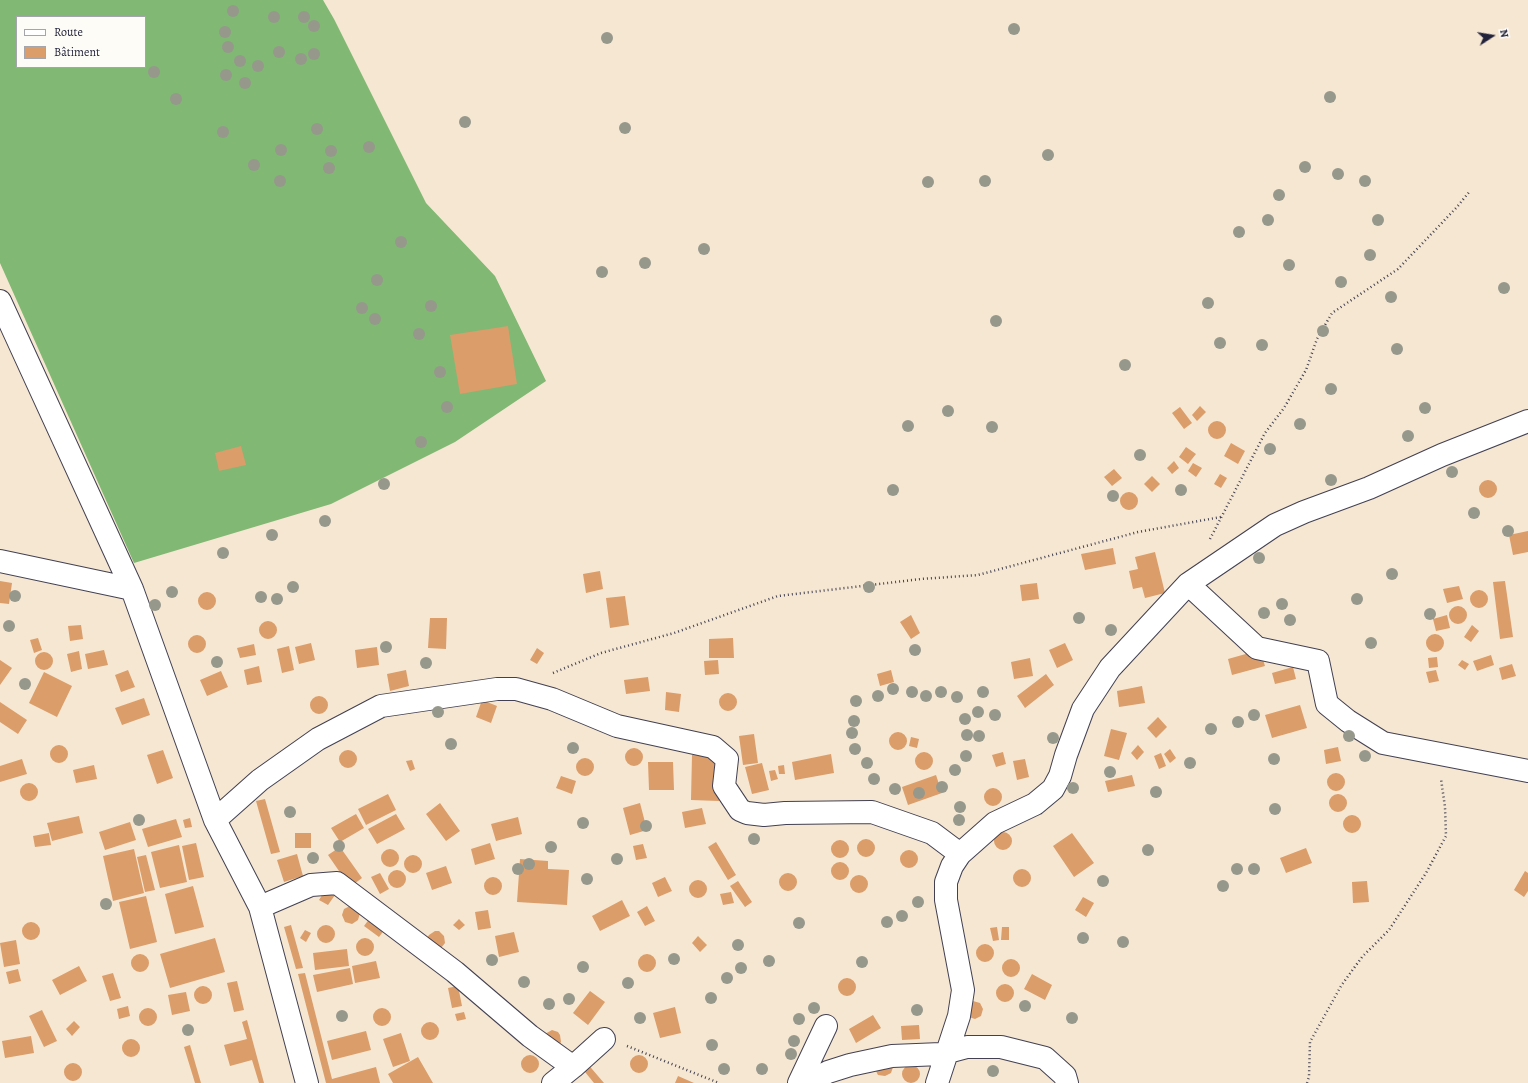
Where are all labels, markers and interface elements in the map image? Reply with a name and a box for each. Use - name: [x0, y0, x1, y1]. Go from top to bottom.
- legend: [16, 16, 146, 68]
- north arrow: [1472, 16, 1512, 56]
- text: Route: [54, 24, 83, 40]
- text: N: [1496, 28, 1512, 39]
- text: Bâtiment: [54, 44, 100, 60]

